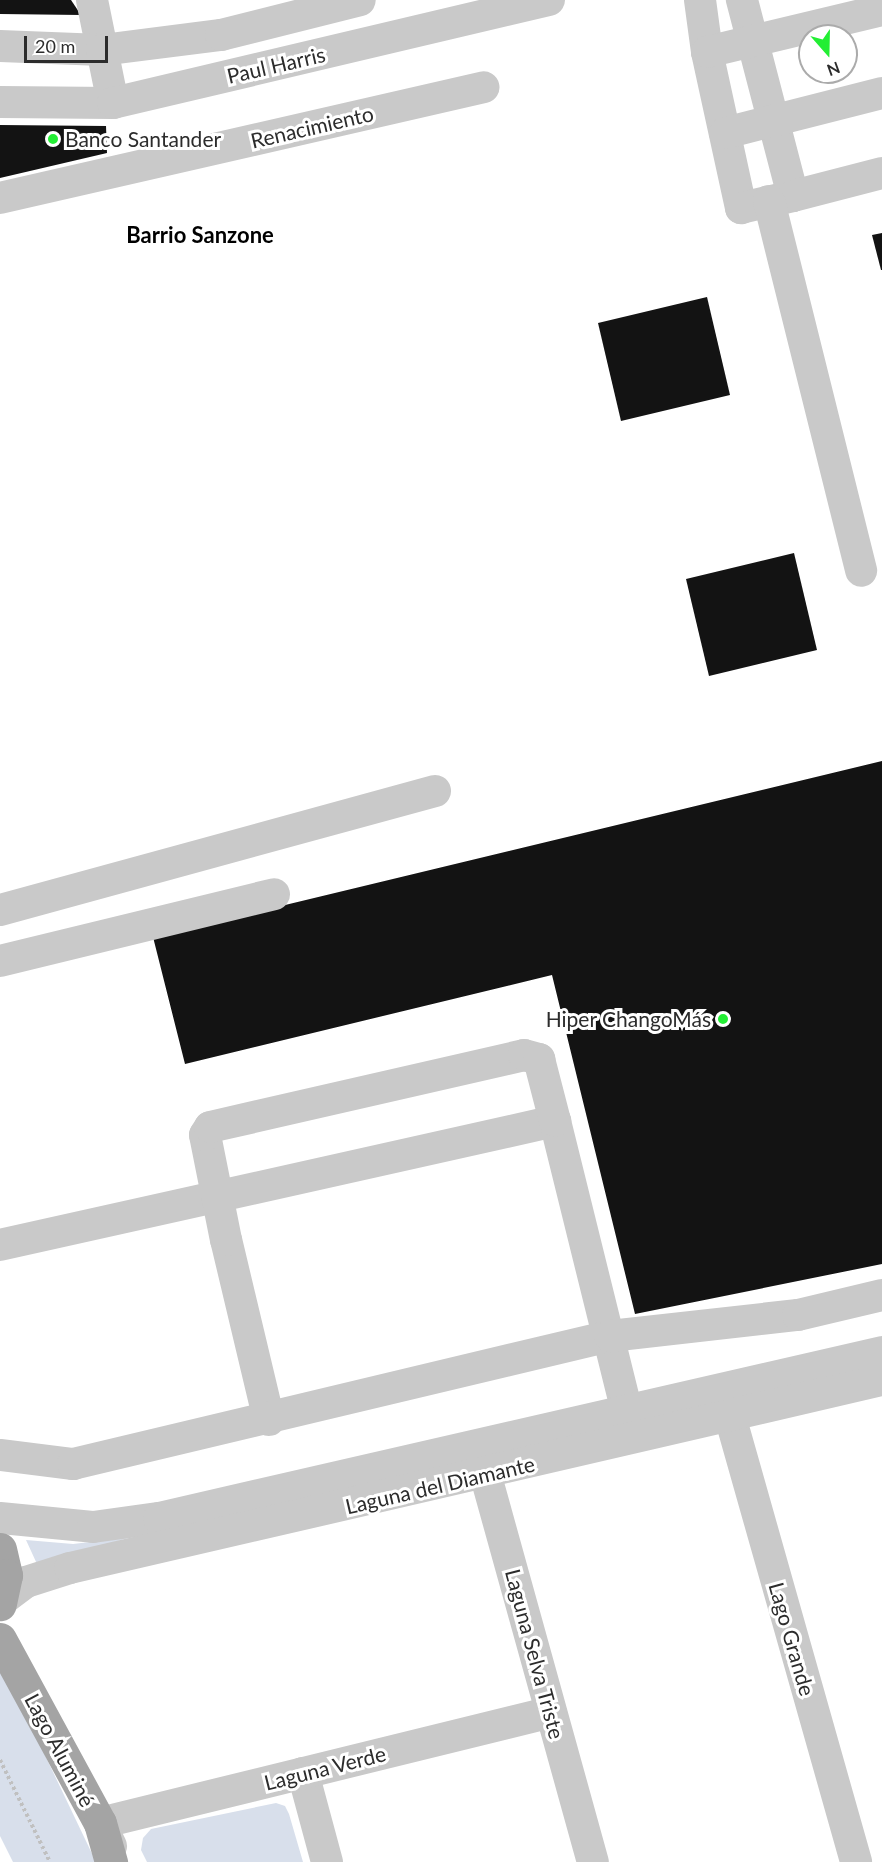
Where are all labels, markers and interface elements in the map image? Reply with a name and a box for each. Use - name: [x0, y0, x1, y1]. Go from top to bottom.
- scale bar: [27, 24, 111, 62]
- north arrow: [798, 24, 858, 84]
- text: 20 m: [35, 35, 75, 57]
- street label: Paul Harris: [224, 41, 328, 89]
- text: N: [825, 58, 843, 81]
- street label: Renacimiento: [248, 101, 376, 153]
- place label: Banco Santander: [65, 126, 221, 152]
- marker: Banco Santander: [46, 132, 60, 146]
- district label: Barrio Sanzone: [126, 222, 274, 248]
- place label: Hiper ChangoMás: [545, 1006, 711, 1032]
- marker: Hiper ChangoMás: [716, 1012, 730, 1026]
- street label: Laguna del Diamante: [343, 1451, 537, 1519]
- street label: Laguna Selva Triste: [500, 1566, 570, 1742]
- street label: Lago Grande: [764, 1579, 820, 1699]
- street label: Lago Aluminé: [19, 1689, 101, 1811]
- street label: Laguna Verde: [261, 1741, 389, 1795]

